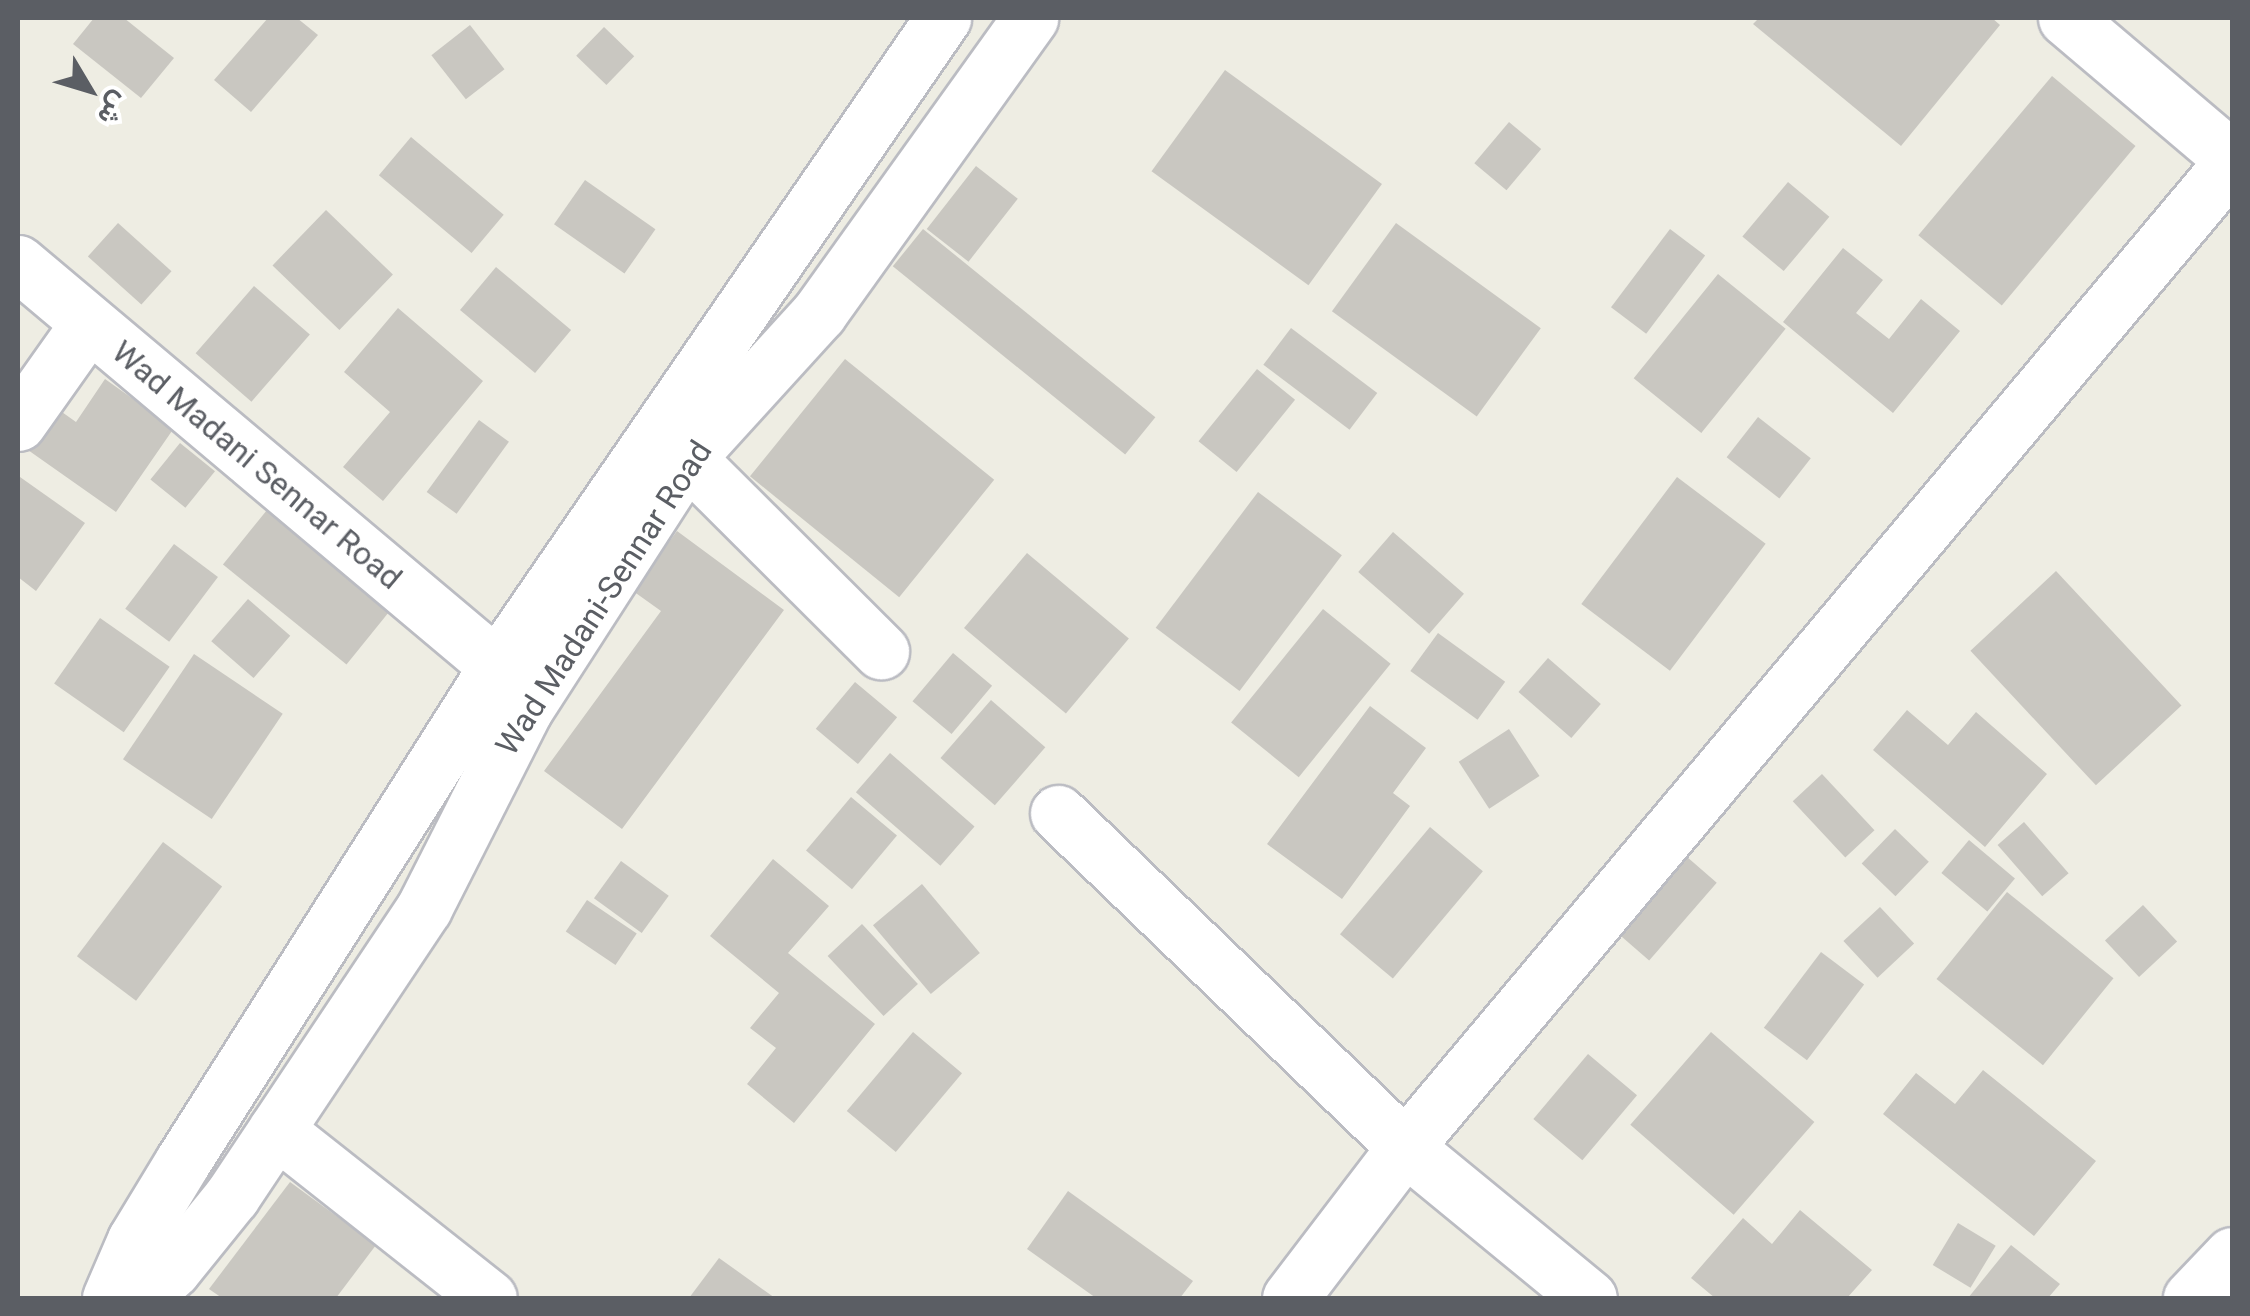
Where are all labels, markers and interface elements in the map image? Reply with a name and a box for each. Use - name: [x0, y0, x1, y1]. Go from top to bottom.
- north arrow: [40, 40, 140, 140]
- text: ش: [91, 85, 137, 132]
- street label: Wad Madani Sennar Road: [104, 333, 410, 597]
- street label: Wad Madani-Sennar Road: [488, 434, 720, 762]

